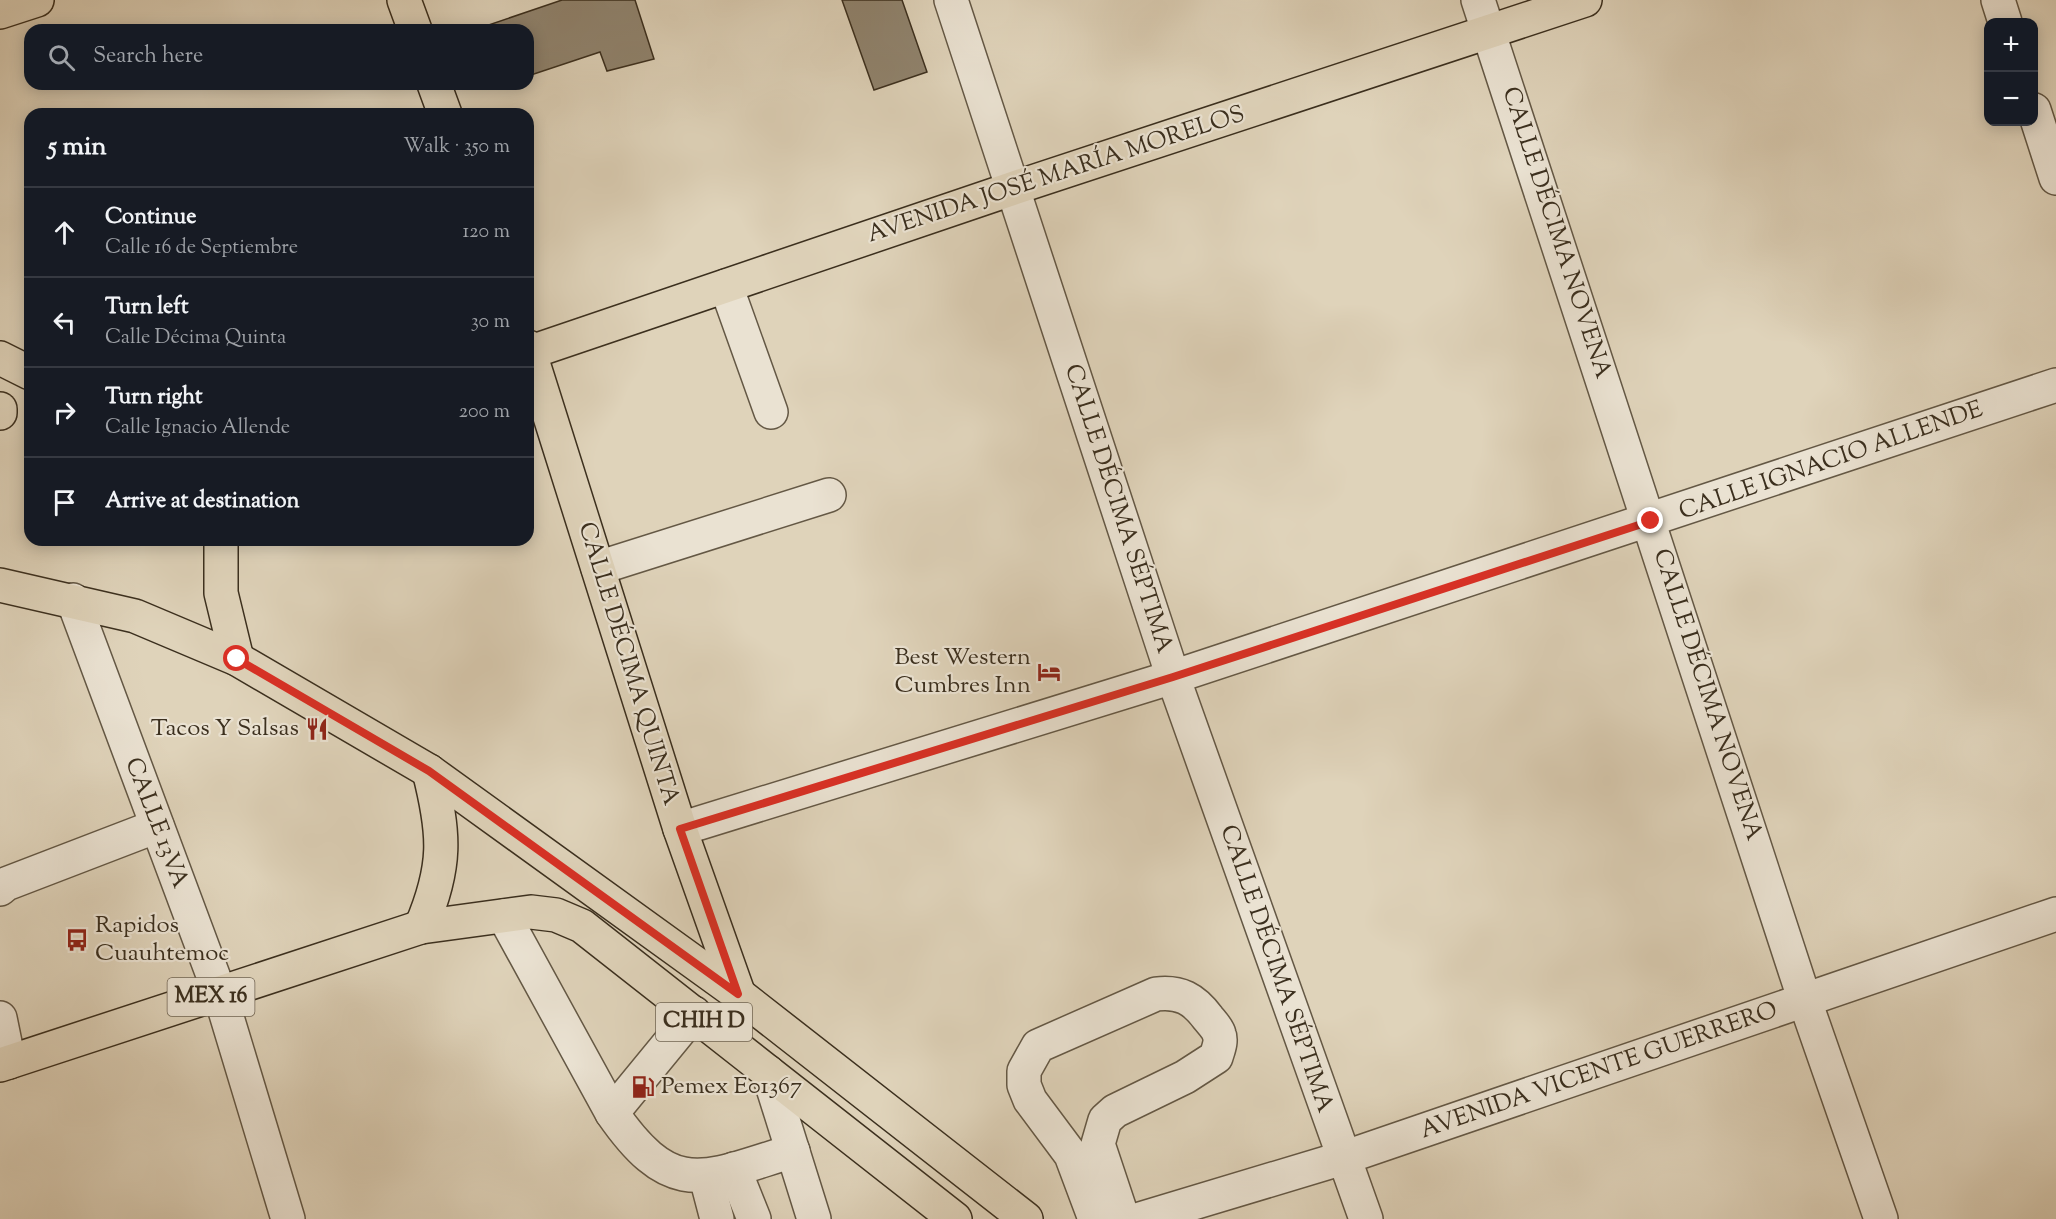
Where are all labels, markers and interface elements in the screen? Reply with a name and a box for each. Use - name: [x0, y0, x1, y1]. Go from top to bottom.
- map controls: [1984, 18, 2038, 126]
- button: +: [1984, 18, 2038, 72]
- search box: [24, 24, 534, 90]
- icon: search: [45, 41, 78, 74]
- text: Search here: [93, 41, 203, 73]
- button: −: [1984, 72, 2038, 126]
- street label: CALLE DÉCIMA NOVENA: [1493, 83, 1619, 384]
- street label: AVENIDA JOSÉ MARÍA MORELOS: [863, 98, 1249, 252]
- text: 5 min: [48, 129, 107, 166]
- text: Walk · 350 m: [403, 133, 510, 162]
- text: Continue: [105, 202, 196, 234]
- icon: ahead: [48, 216, 81, 249]
- text: 120 m: [462, 218, 510, 247]
- text: Calle 16 de Septiembre: [105, 234, 298, 263]
- text: Turn left: [105, 292, 188, 324]
- icon: left: [48, 306, 81, 339]
- text: 30 m: [471, 308, 510, 337]
- text: Calle Décima Quinta: [105, 324, 286, 353]
- street label: CALLE DÉCIMA SÉPTIMA: [1055, 360, 1181, 659]
- text: Turn right: [105, 382, 202, 414]
- street label: CALLE IGNACIO ALLENDE: [1674, 393, 1988, 529]
- icon: right: [48, 396, 81, 429]
- text: 200 m: [459, 398, 510, 427]
- text: Calle Ignacio Allende: [105, 414, 290, 443]
- icon: arrive: [48, 486, 81, 519]
- text: Arrive at destination: [105, 486, 300, 518]
- route end: [1637, 507, 1663, 533]
- street label: CALLE DÉCIMA QUINTA: [569, 518, 687, 810]
- street label: CALLE DÉCIMA NOVENA: [1644, 545, 1770, 846]
- place label: Best Western Cumbres Inn: [894, 641, 1031, 703]
- route start: [223, 645, 249, 671]
- hotel icon: Best Western Cumbres Inn: [1036, 659, 1062, 685]
- place label: Tacos Y Salsas: [151, 712, 299, 746]
- restaurant icon: Tacos Y Salsas: [304, 716, 330, 742]
- street label: CALLE 13VA: [115, 753, 197, 894]
- street label: CALLE DÉCIMA SÉPTIMA: [1211, 821, 1341, 1118]
- place label: Rapidos Cuauhtemoc: [95, 909, 229, 971]
- bus stop icon: Rapidos Cuauhtemoc: [64, 927, 90, 953]
- road number: MEX 16: [168, 978, 254, 1016]
- street label: AVENIDA VICENTE GUERRERO: [1416, 994, 1782, 1148]
- road number: CHIH D: [656, 1003, 752, 1041]
- place label: Pemex E01367: [661, 1070, 802, 1104]
- fuel station icon: Pemex E01367: [630, 1074, 656, 1100]

